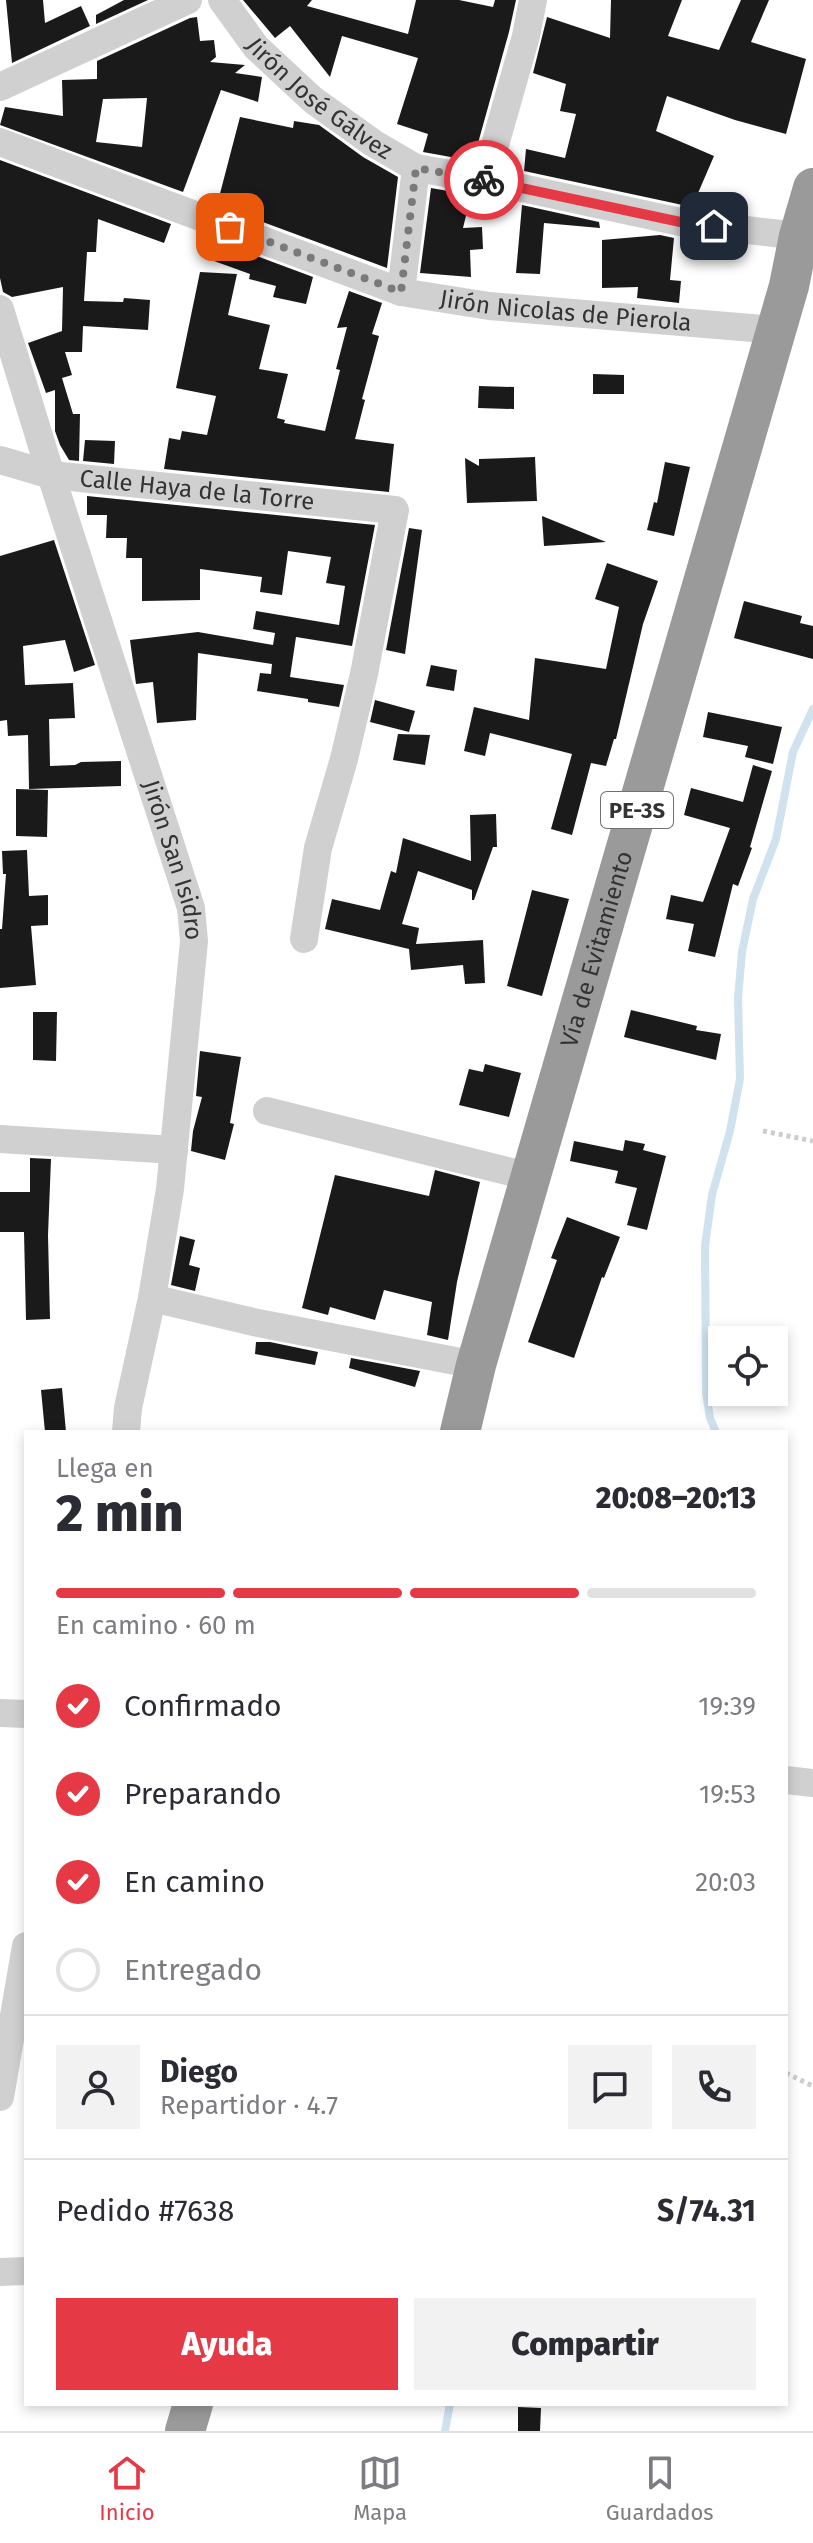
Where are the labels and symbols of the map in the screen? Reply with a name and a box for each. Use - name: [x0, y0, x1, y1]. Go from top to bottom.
- street label: Jirón José Gálvez: [240, 33, 397, 165]
- courier: [444, 140, 524, 220]
- pin: [680, 192, 748, 260]
- pin: [196, 193, 264, 261]
- street label: Jirón Nicolas de Pierola: [438, 284, 693, 337]
- street label: Calle Haya de la Torre: [78, 464, 316, 516]
- street label: Jirón San Isidro: [137, 777, 208, 941]
- road number: PE-3S: [601, 792, 673, 828]
- street label: Vía de Evitamiento: [555, 848, 638, 1050]

